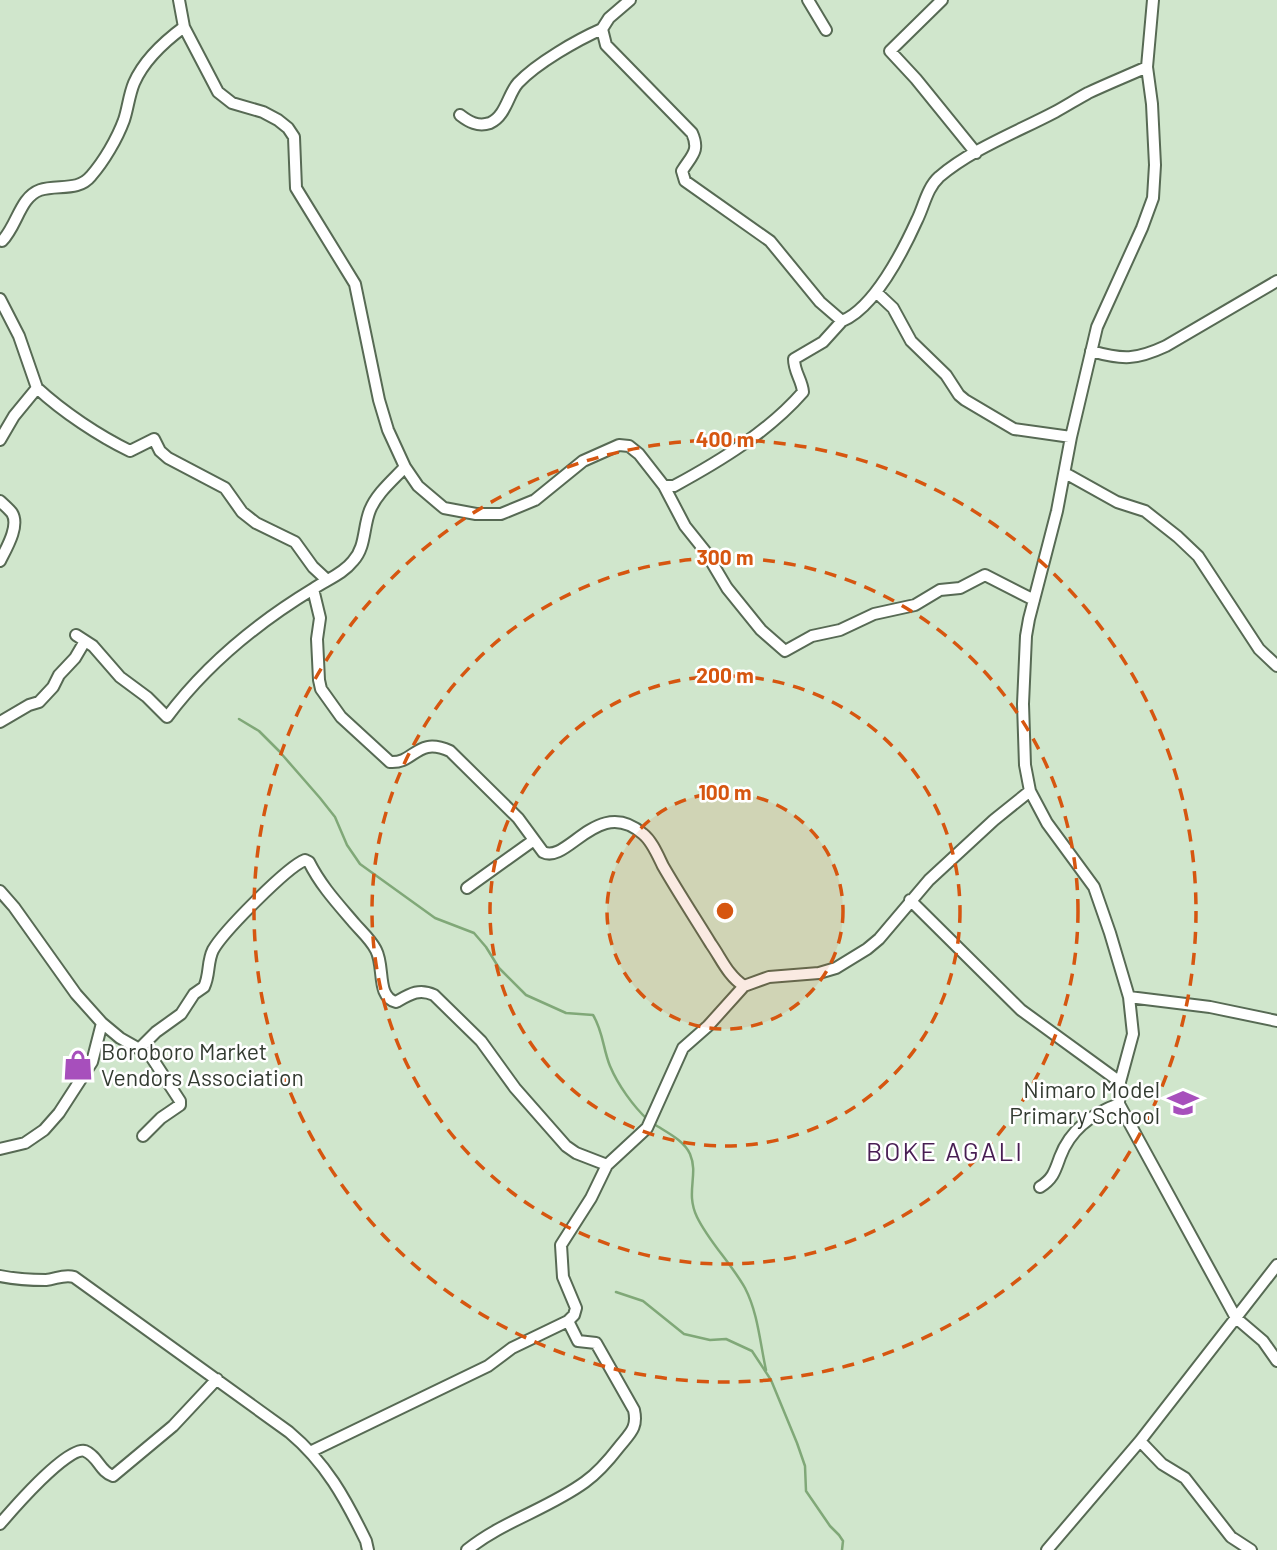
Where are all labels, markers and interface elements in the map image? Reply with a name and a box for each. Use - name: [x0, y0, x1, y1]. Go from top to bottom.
- text: 400 m: [696, 426, 754, 451]
- text: 300 m: [696, 544, 754, 569]
- text: 200 m: [696, 662, 754, 687]
- text: 100 m: [698, 779, 752, 804]
- centre of rings: [713, 899, 737, 923]
- place label: Boroboro Market Vendors Association: [101, 1037, 304, 1091]
- shop icon: Boroboro Market Vendors Association: [61, 1048, 95, 1082]
- place label: Nimaro Model Primary School: [1009, 1075, 1160, 1129]
- school or university icon: Nimaro Model Primary School: [1166, 1086, 1200, 1120]
- district label: BOKE AGALI: [866, 1135, 1024, 1166]

